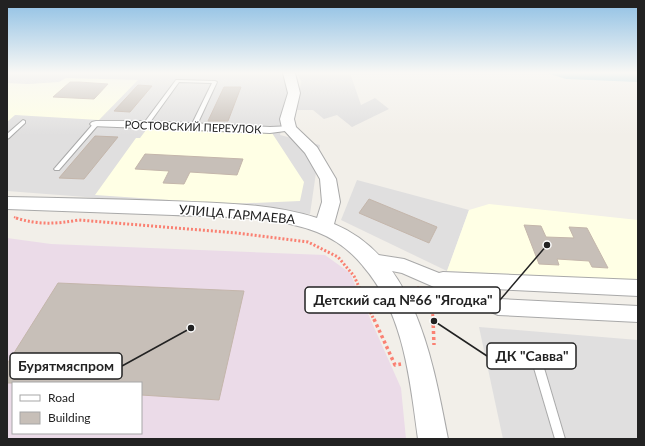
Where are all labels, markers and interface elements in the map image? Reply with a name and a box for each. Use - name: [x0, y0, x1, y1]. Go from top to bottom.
- street label: РОСТОВСКИЙ ПЕРЕУЛОК: [124, 118, 262, 135]
- street label: УЛИЦА ГАРМАЕВА: [178, 201, 296, 227]
- callout: Детский сад №66 "Ягодка": [305, 287, 500, 313]
- text: Детский сад №66 "Ягодка": [313, 291, 493, 308]
- callout: ДК "Савва": [487, 343, 576, 369]
- text: ДК "Савва": [496, 347, 568, 364]
- callout: Бурятмяспром: [10, 353, 122, 379]
- text: Бурятмяспром: [18, 357, 114, 374]
- legend: [12, 382, 142, 434]
- text: Road: [48, 390, 75, 405]
- text: Building: [48, 410, 91, 425]

